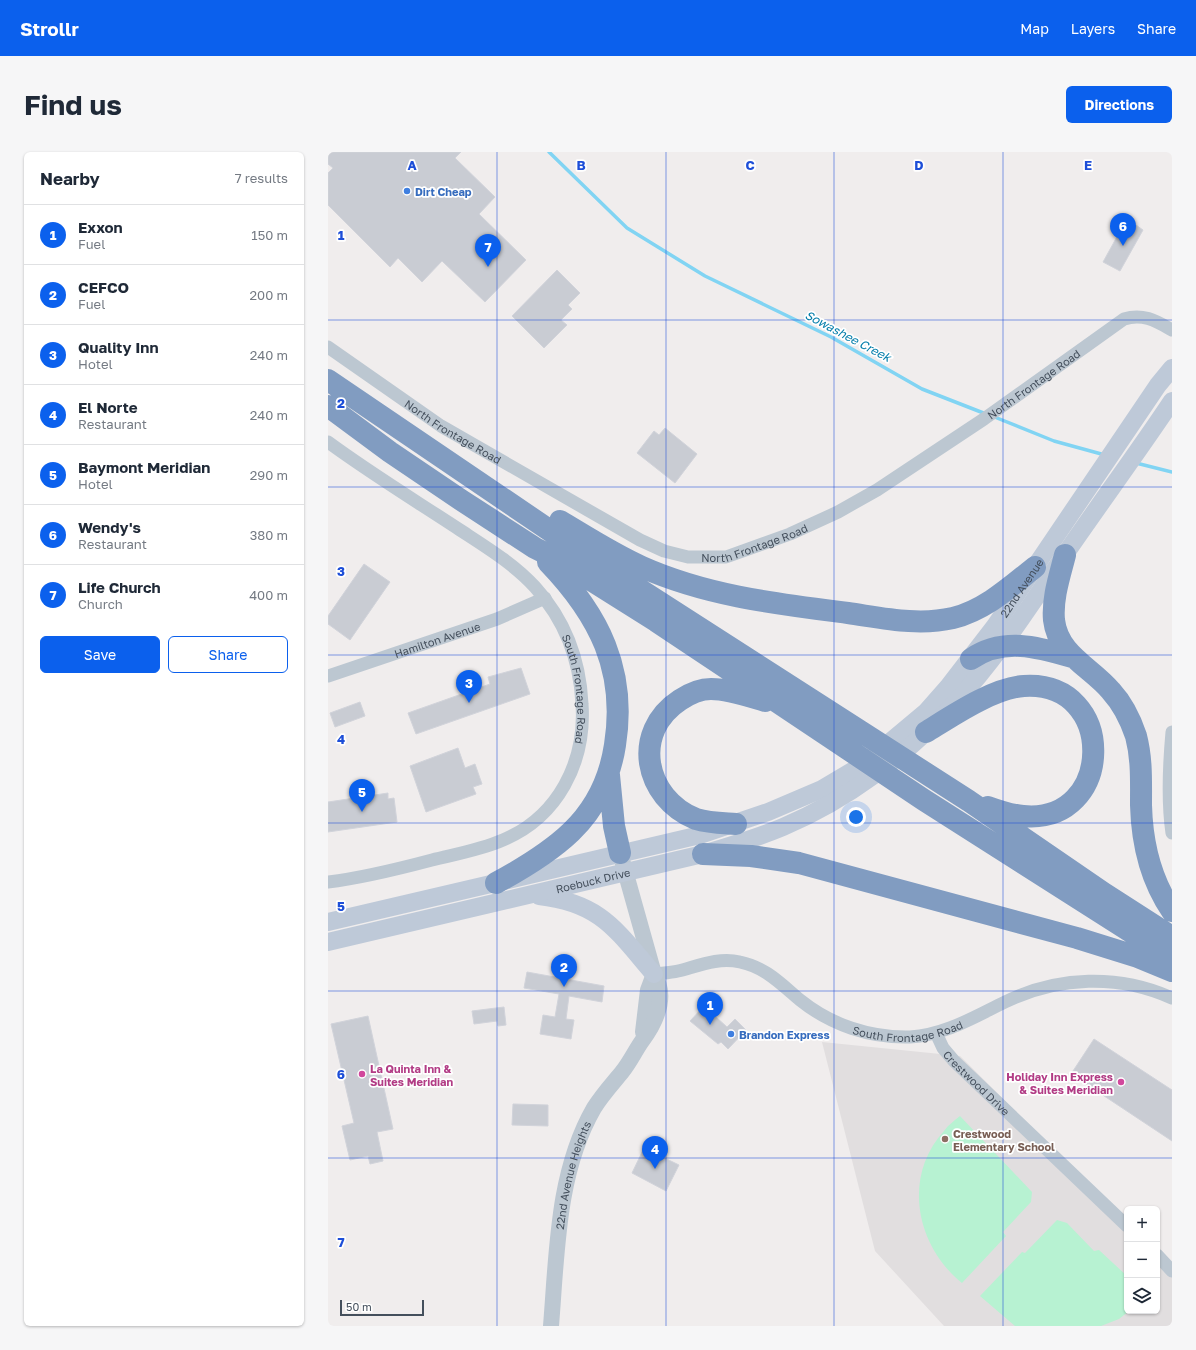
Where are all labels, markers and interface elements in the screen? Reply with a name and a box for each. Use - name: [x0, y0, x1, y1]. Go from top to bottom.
- text: Strollr: [20, 17, 79, 40]
- text: Map: [1020, 20, 1049, 37]
- text: Layers: [1071, 20, 1115, 37]
- text: Share: [1137, 20, 1176, 37]
- button: Directions: [1066, 86, 1172, 123]
- text: Find us: [24, 88, 122, 121]
- text: A: [407, 157, 417, 173]
- text: B: [576, 157, 586, 173]
- text: C: [745, 157, 755, 173]
- text: D: [914, 157, 924, 173]
- text: E: [1084, 157, 1092, 173]
- text: Nearby: [40, 168, 100, 189]
- text: 7 results: [235, 170, 288, 186]
- place label: Dirt Cheap: [415, 185, 472, 198]
- marker: Dirt Cheap: [402, 186, 412, 196]
- pin: 6: [1110, 213, 1136, 246]
- text: Exxon: [78, 218, 123, 236]
- text: 1: [50, 227, 56, 243]
- text: 150 m: [251, 227, 288, 243]
- text: 1: [338, 227, 345, 243]
- pin: 7: [475, 234, 501, 267]
- text: Fuel: [78, 236, 105, 252]
- text: CEFCO: [78, 278, 129, 296]
- text: 2: [49, 287, 57, 303]
- text: 200 m: [250, 287, 288, 303]
- text: Fuel: [78, 296, 105, 312]
- water label: Sowashee Creek: [802, 307, 895, 366]
- text: Quality Inn: [78, 338, 158, 356]
- street label: North Frontage Road: [984, 346, 1082, 421]
- text: 3: [49, 347, 57, 363]
- text: 240 m: [250, 347, 288, 363]
- text: Hotel: [78, 356, 113, 372]
- text: 2: [337, 395, 345, 411]
- street label: North Frontage Road: [403, 396, 504, 466]
- text: El Norte: [78, 398, 138, 416]
- text: 4: [49, 407, 57, 423]
- text: 240 m: [250, 407, 288, 423]
- text: Restaurant: [78, 416, 147, 432]
- text: Baymont Meridian: [78, 458, 210, 476]
- text: 5: [49, 467, 57, 483]
- text: 290 m: [250, 467, 288, 483]
- text: Hotel: [78, 476, 113, 492]
- text: Wendy's: [78, 518, 141, 536]
- street label: North Frontage Road: [701, 521, 809, 564]
- text: 6: [49, 527, 57, 543]
- text: 380 m: [250, 527, 288, 543]
- text: Restaurant: [78, 536, 147, 552]
- street label: 22nd Avenue: [997, 556, 1045, 619]
- text: 3: [337, 563, 345, 579]
- text: Life Church: [78, 578, 161, 596]
- text: 7: [49, 587, 57, 603]
- text: 400 m: [249, 587, 288, 603]
- text: Church: [78, 596, 123, 612]
- street label: Hamilton Avenue: [392, 619, 482, 660]
- street label: South Frontage Road: [560, 632, 589, 745]
- button: Save: [40, 636, 160, 673]
- button: Share: [168, 636, 288, 673]
- pin: 3: [456, 670, 482, 703]
- text: 4: [337, 731, 345, 747]
- pin: 5: [349, 779, 375, 812]
- your location: [846, 807, 866, 827]
- street label: Roebuck Drive: [554, 865, 631, 895]
- text: 5: [337, 898, 345, 914]
- pin: 2: [551, 954, 577, 987]
- pin: 1: [697, 992, 723, 1025]
- street label: South Frontage Road: [851, 1017, 964, 1044]
- place label: Brandon Express: [739, 1028, 830, 1041]
- marker: Brandon Express: [726, 1029, 736, 1039]
- street label: Crestwood Drive: [941, 1047, 1013, 1118]
- place label: La Quinta Inn & Suites Meridian: [370, 1062, 453, 1088]
- text: 6: [337, 1066, 345, 1082]
- marker: La Quinta Inn & Suites Meridian: [357, 1069, 367, 1079]
- place label: Holiday Inn Express & Suites Meridian: [1006, 1070, 1113, 1096]
- marker: Holiday Inn Express & Suites Meridian: [1116, 1077, 1126, 1087]
- street label: 22nd Avenue Heights: [552, 1118, 593, 1230]
- place label: Crestwood Elementary School: [953, 1127, 1055, 1153]
- marker: Crestwood Elementary School: [940, 1134, 950, 1144]
- pin: 4: [642, 1136, 668, 1169]
- map controls: [1124, 1206, 1160, 1314]
- button: +: [1124, 1206, 1160, 1242]
- text: 7: [337, 1234, 345, 1250]
- button: −: [1124, 1242, 1160, 1278]
- button: layers: [1124, 1278, 1160, 1314]
- scale bar: [340, 1298, 424, 1317]
- text: 50 m: [346, 1300, 372, 1313]

